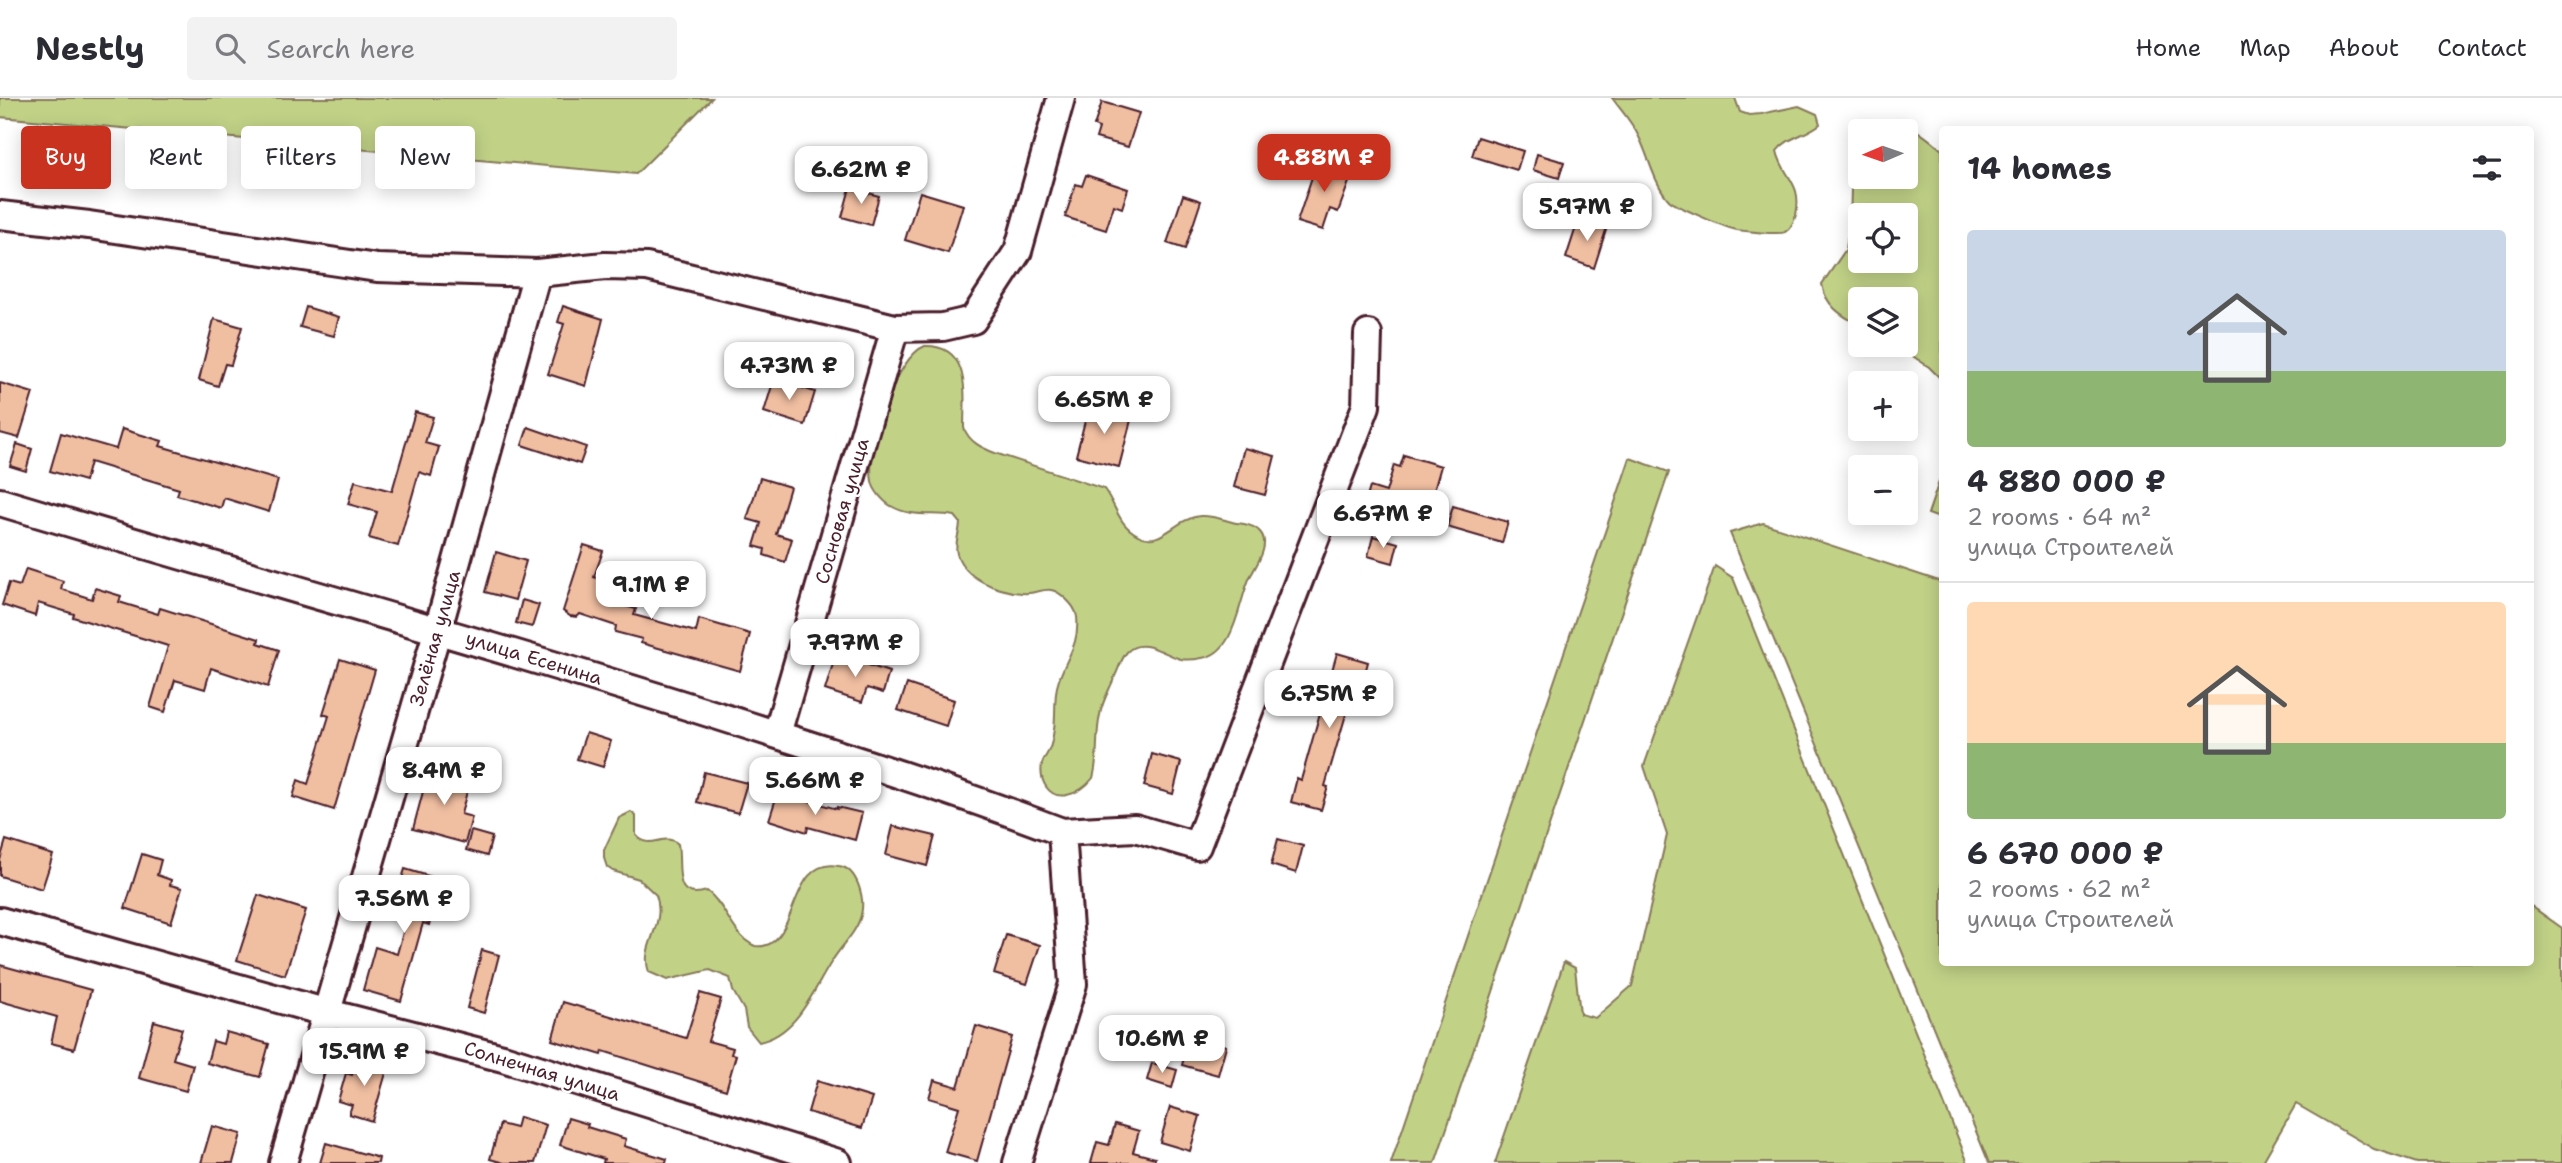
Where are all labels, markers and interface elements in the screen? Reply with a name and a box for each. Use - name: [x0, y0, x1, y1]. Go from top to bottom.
- search box: [187, 17, 677, 80]
- text: Nestly: [35, 26, 145, 71]
- icon: search: [211, 29, 249, 67]
- text: Search here: [267, 31, 415, 66]
- text: Home: [2135, 32, 2201, 64]
- text: Map: [2239, 32, 2291, 64]
- text: About: [2329, 32, 2399, 64]
- text: Contact: [2437, 32, 2527, 64]
- north arrow: [1848, 119, 1918, 189]
- map controls: [1848, 119, 1918, 525]
- chip: Buy: [21, 126, 111, 189]
- chip: Rent: [125, 126, 227, 189]
- chip: Filters: [241, 126, 361, 189]
- chip: New: [375, 126, 475, 189]
- pin: 4.88M ₽: [1259, 134, 1389, 194]
- text: 4.88M ₽: [1273, 142, 1375, 172]
- pin: 6.62M ₽: [796, 146, 926, 206]
- text: 14 homes: [1967, 148, 2112, 189]
- icon: filters: [2468, 149, 2506, 187]
- text: 6.62M ₽: [811, 154, 911, 184]
- pin: 5.97M ₽: [1522, 184, 1652, 243]
- text: 5.97M ₽: [1539, 191, 1635, 221]
- button: locate: [1848, 203, 1918, 273]
- icon: home: [2174, 275, 2300, 401]
- button: layers: [1848, 287, 1918, 357]
- pin: 4.73M ₽: [724, 342, 854, 402]
- text: 4.73M ₽: [740, 350, 838, 380]
- button: +: [1848, 371, 1918, 441]
- pin: 6.65M ₽: [1039, 376, 1169, 436]
- text: 6.65M ₽: [1054, 384, 1154, 414]
- street label: Сосновая улица: [809, 435, 875, 587]
- button: −: [1848, 455, 1918, 525]
- text: 4 880 000 ₽: [1967, 461, 2166, 502]
- pin: 6.67M ₽: [1318, 490, 1448, 550]
- text: 6.67M ₽: [1333, 498, 1433, 528]
- text: 2 rooms · 64 m²: [1967, 502, 2151, 532]
- text: улица Строителей: [1967, 532, 2174, 562]
- pin: 9.1M ₽: [594, 561, 708, 621]
- street label: Зелёная улица: [404, 567, 466, 709]
- text: 9.1M ₽: [612, 569, 690, 599]
- pin: 7.97M ₽: [790, 620, 920, 679]
- street label: улица Есенина: [463, 625, 606, 691]
- text: 7.97M ₽: [806, 627, 904, 657]
- icon: home: [2174, 647, 2300, 773]
- pin: 6.75M ₽: [1264, 670, 1394, 730]
- text: 6.75M ₽: [1280, 678, 1378, 708]
- pin: 8.4M ₽: [387, 748, 501, 807]
- text: 8.4M ₽: [402, 755, 486, 785]
- pin: 5.66M ₽: [750, 758, 880, 817]
- text: 5.66M ₽: [765, 765, 865, 795]
- text: 6 670 000 ₽: [1967, 833, 2164, 874]
- text: 2 rooms · 62 m²: [1967, 874, 2151, 904]
- pin: 7.56M ₽: [339, 876, 469, 935]
- text: 7.56M ₽: [355, 883, 453, 913]
- text: улица Строителей: [1967, 904, 2174, 934]
- pin: 10.6M ₽: [1097, 1016, 1227, 1075]
- text: 10.6M ₽: [1115, 1023, 1209, 1053]
- pin: 15.9M ₽: [299, 1028, 429, 1088]
- street label: Солнечная улица: [461, 1035, 623, 1107]
- text: 15.9M ₽: [318, 1036, 410, 1066]

